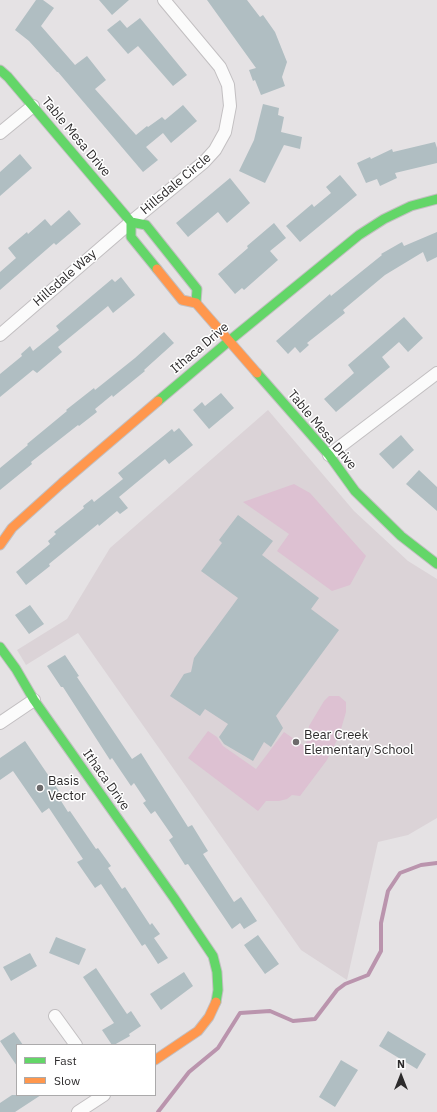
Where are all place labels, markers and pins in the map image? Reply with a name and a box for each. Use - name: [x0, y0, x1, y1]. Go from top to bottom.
- place label: Bear Creek Elementary School: [304, 727, 414, 758]
- marker: Bear Creek Elementary School: [291, 737, 301, 747]
- place label: Basis Vector: [48, 773, 86, 804]
- marker: Basis Vector: [35, 783, 45, 793]

